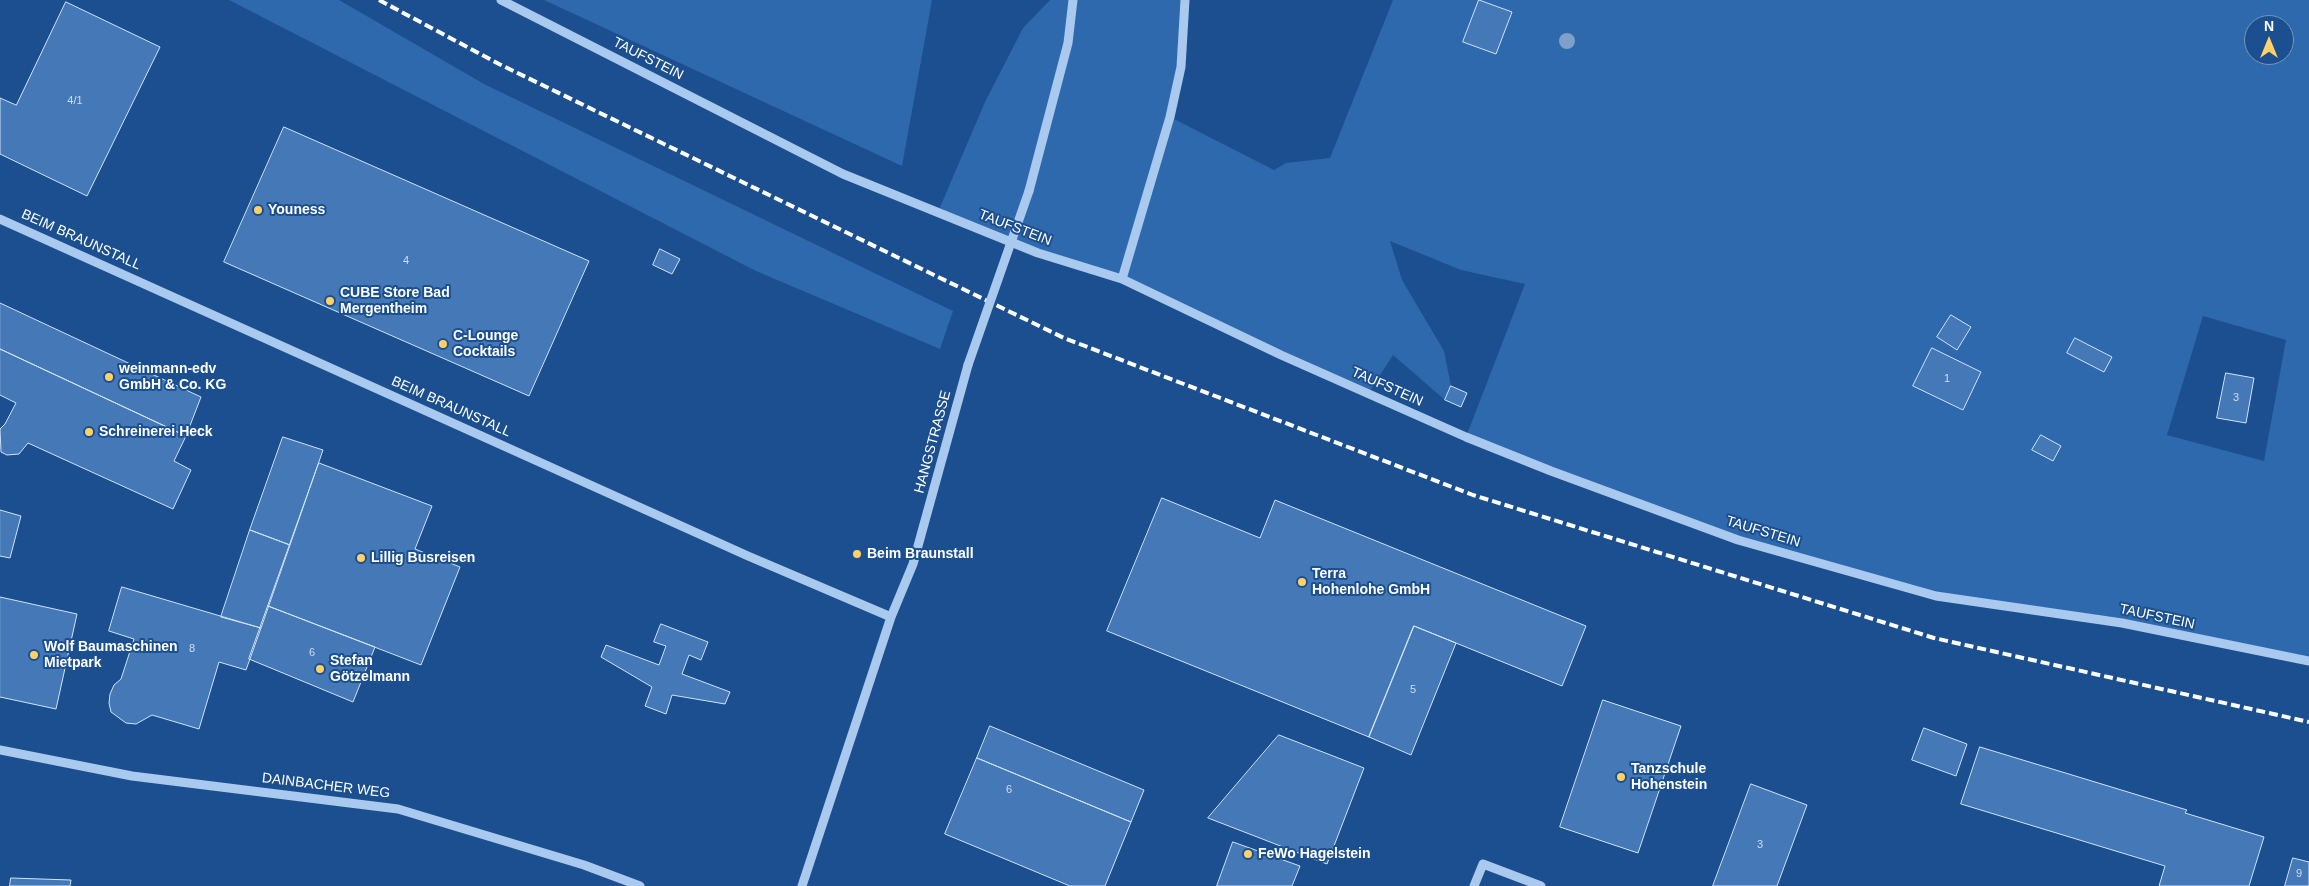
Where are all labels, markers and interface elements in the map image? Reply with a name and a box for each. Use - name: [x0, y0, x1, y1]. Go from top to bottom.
- north arrow: [2244, 15, 2294, 65]
- text: N: [2264, 18, 2274, 34]
- street label: TAUFSTEIN: [610, 34, 686, 84]
- house number: 4/1: [67, 94, 83, 108]
- place label: Youness: [268, 202, 325, 218]
- marker: Youness: [252, 204, 264, 216]
- street label: BEIM BRAUNSTALL: [19, 206, 143, 274]
- street label: TAUFSTEIN: [976, 206, 1054, 250]
- house number: 4: [403, 254, 409, 268]
- place label: CUBE Store Bad Mergentheim: [340, 285, 450, 318]
- marker: CUBE Store Bad Mergentheim: [324, 295, 336, 307]
- place label: C-Lounge Cocktails: [453, 328, 518, 361]
- marker: C-Lounge Cocktails: [437, 338, 449, 350]
- place label: weinmann-edv GmbH & Co. KG: [119, 361, 226, 394]
- street label: TAUFSTEIN: [1349, 364, 1425, 410]
- marker: weinmann-edv GmbH & Co. KG: [103, 371, 115, 383]
- house number: 1: [1944, 372, 1950, 386]
- street label: BEIM BRAUNSTALL: [389, 373, 513, 441]
- street label: HANGSTRASSE: [911, 389, 955, 495]
- house number: 3: [2233, 391, 2239, 405]
- place label: Schreinerei Heck: [99, 424, 213, 440]
- marker: Schreinerei Heck: [83, 426, 95, 438]
- street label: TAUFSTEIN: [1724, 513, 1802, 551]
- place label: Beim Braunstall: [867, 546, 974, 562]
- marker: Beim Braunstall: [851, 548, 863, 560]
- place label: Lillig Busreisen: [371, 550, 475, 566]
- marker: Lillig Busreisen: [355, 552, 367, 564]
- place label: Terra Hohenlohe GmbH: [1312, 566, 1430, 598]
- marker: Terra Hohenlohe GmbH: [1296, 576, 1308, 588]
- street label: TAUFSTEIN: [2118, 601, 2196, 633]
- place label: Wolf Baumaschinen Mietpark: [44, 639, 178, 672]
- house number: 8: [189, 642, 195, 656]
- house number: 6: [309, 646, 315, 660]
- marker: Wolf Baumaschinen Mietpark: [28, 649, 40, 661]
- place label: Stefan Götzelmann: [330, 653, 410, 686]
- marker: Stefan Götzelmann: [314, 663, 326, 675]
- house number: 5: [1410, 683, 1416, 697]
- place label: Tanzschule Hohenstein: [1631, 761, 1707, 794]
- street label: DAINBACHER WEG: [261, 770, 391, 802]
- marker: Tanzschule Hohenstein: [1615, 771, 1627, 783]
- house number: 6: [1006, 783, 1012, 797]
- house number: 3: [1757, 838, 1763, 852]
- place label: FeWo Hagelstein: [1258, 846, 1371, 862]
- marker: FeWo Hagelstein: [1242, 848, 1254, 860]
- house number: 9: [2296, 867, 2302, 881]

